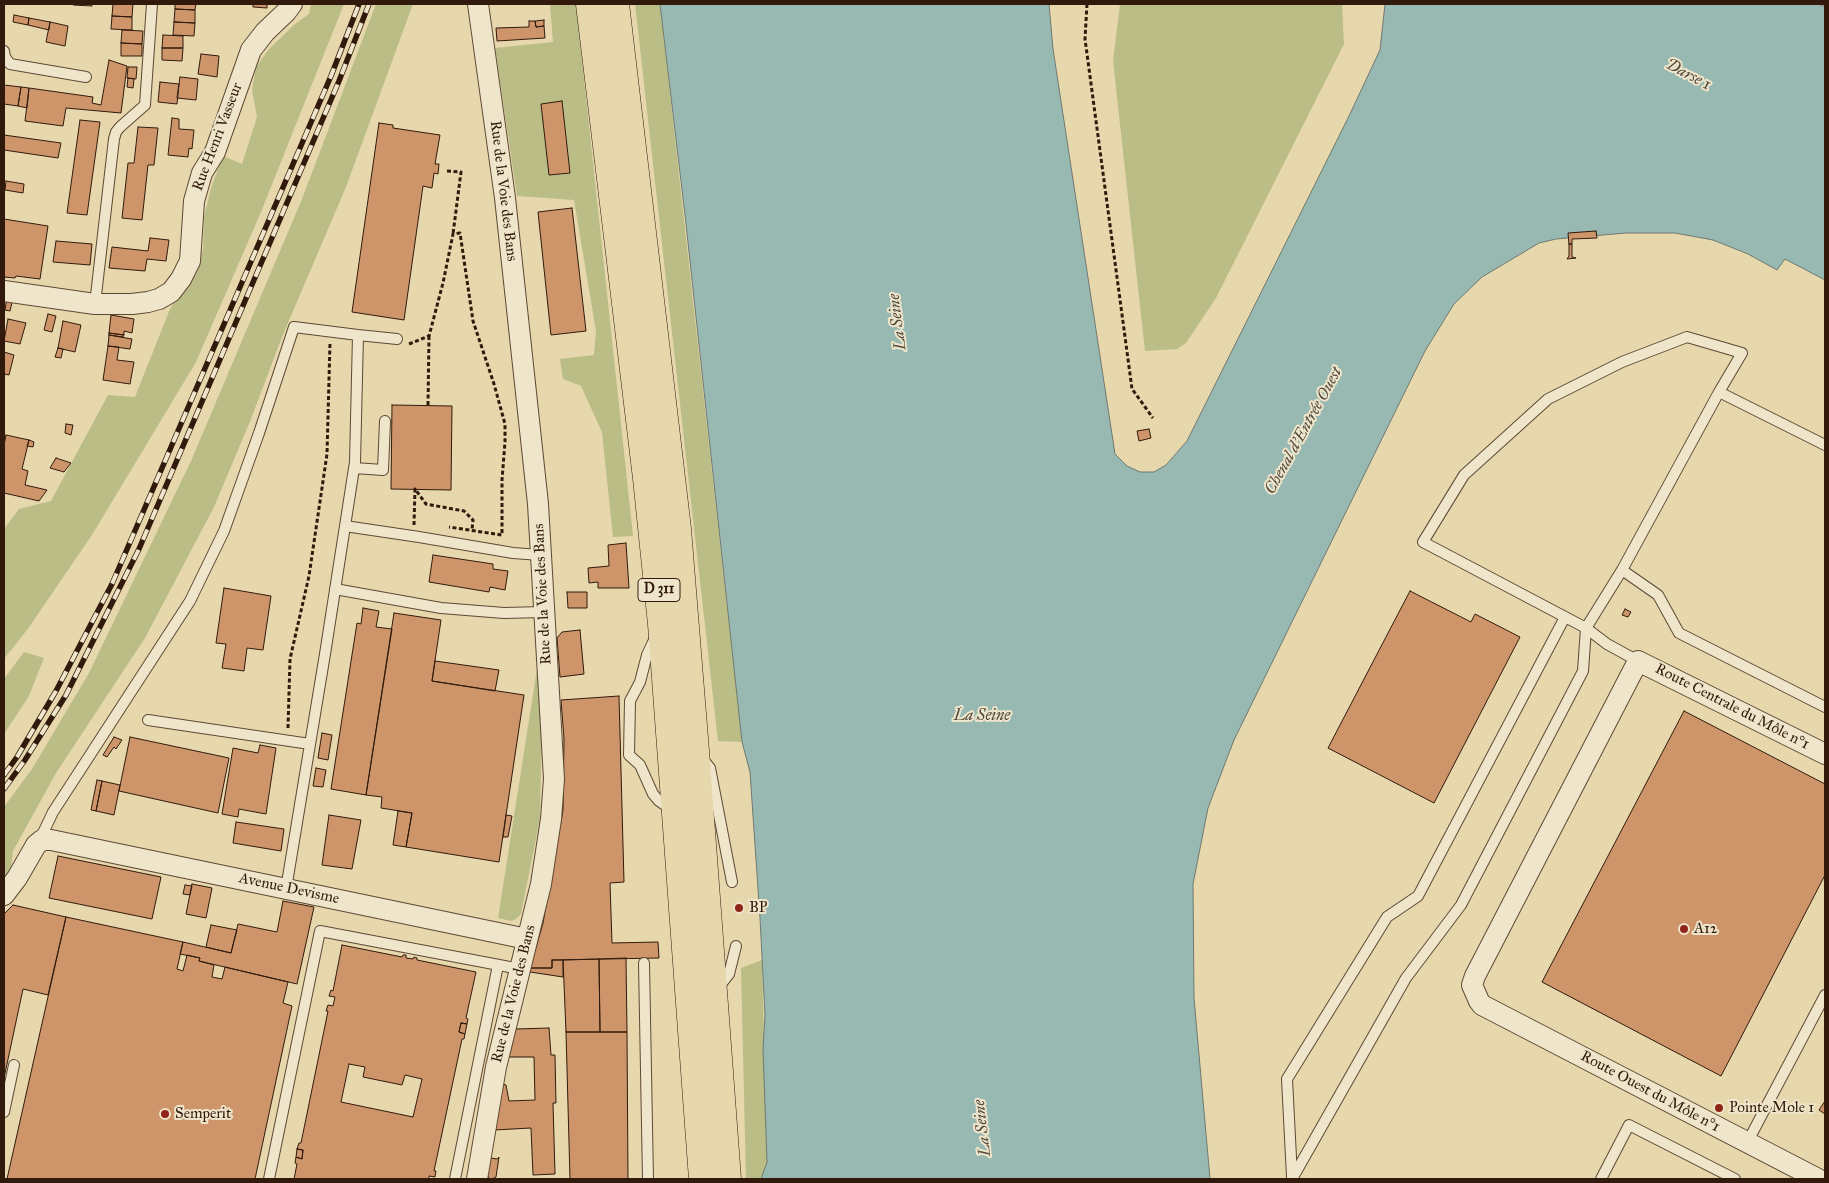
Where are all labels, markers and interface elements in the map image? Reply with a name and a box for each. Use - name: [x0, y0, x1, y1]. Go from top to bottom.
- water label: Darse 1: [1662, 55, 1714, 95]
- street label: Rue Henri Vasseur: [189, 80, 247, 194]
- street label: Rue de la Voie des Bans: [485, 120, 521, 262]
- water label: La Seine: [885, 293, 911, 351]
- water label: Chenal d'Entrée Ouest: [1261, 364, 1347, 498]
- street label: Rue de la Voie des Bans: [530, 523, 556, 665]
- road number: D 311: [638, 578, 680, 602]
- street label: Route Centrale du Môle n°1: [1652, 660, 1812, 754]
- water label: La Seine: [954, 706, 1010, 726]
- street label: Avenue Devisme: [237, 870, 341, 908]
- place label: BP: [749, 899, 767, 917]
- marker: BP: [733, 902, 745, 914]
- place label: A12: [1694, 920, 1717, 938]
- street label: Rue de la Voie des Bans: [488, 923, 540, 1065]
- marker: A12: [1678, 923, 1690, 935]
- street label: Route Ouest du Môle n°1: [1577, 1048, 1723, 1136]
- water label: La Seine: [970, 1099, 996, 1157]
- place label: Pointe Mole 1: [1729, 1099, 1814, 1117]
- marker: Pointe Mole 1: [1713, 1102, 1725, 1114]
- place label: Semperit: [175, 1105, 231, 1123]
- marker: Semperit: [159, 1108, 171, 1120]

